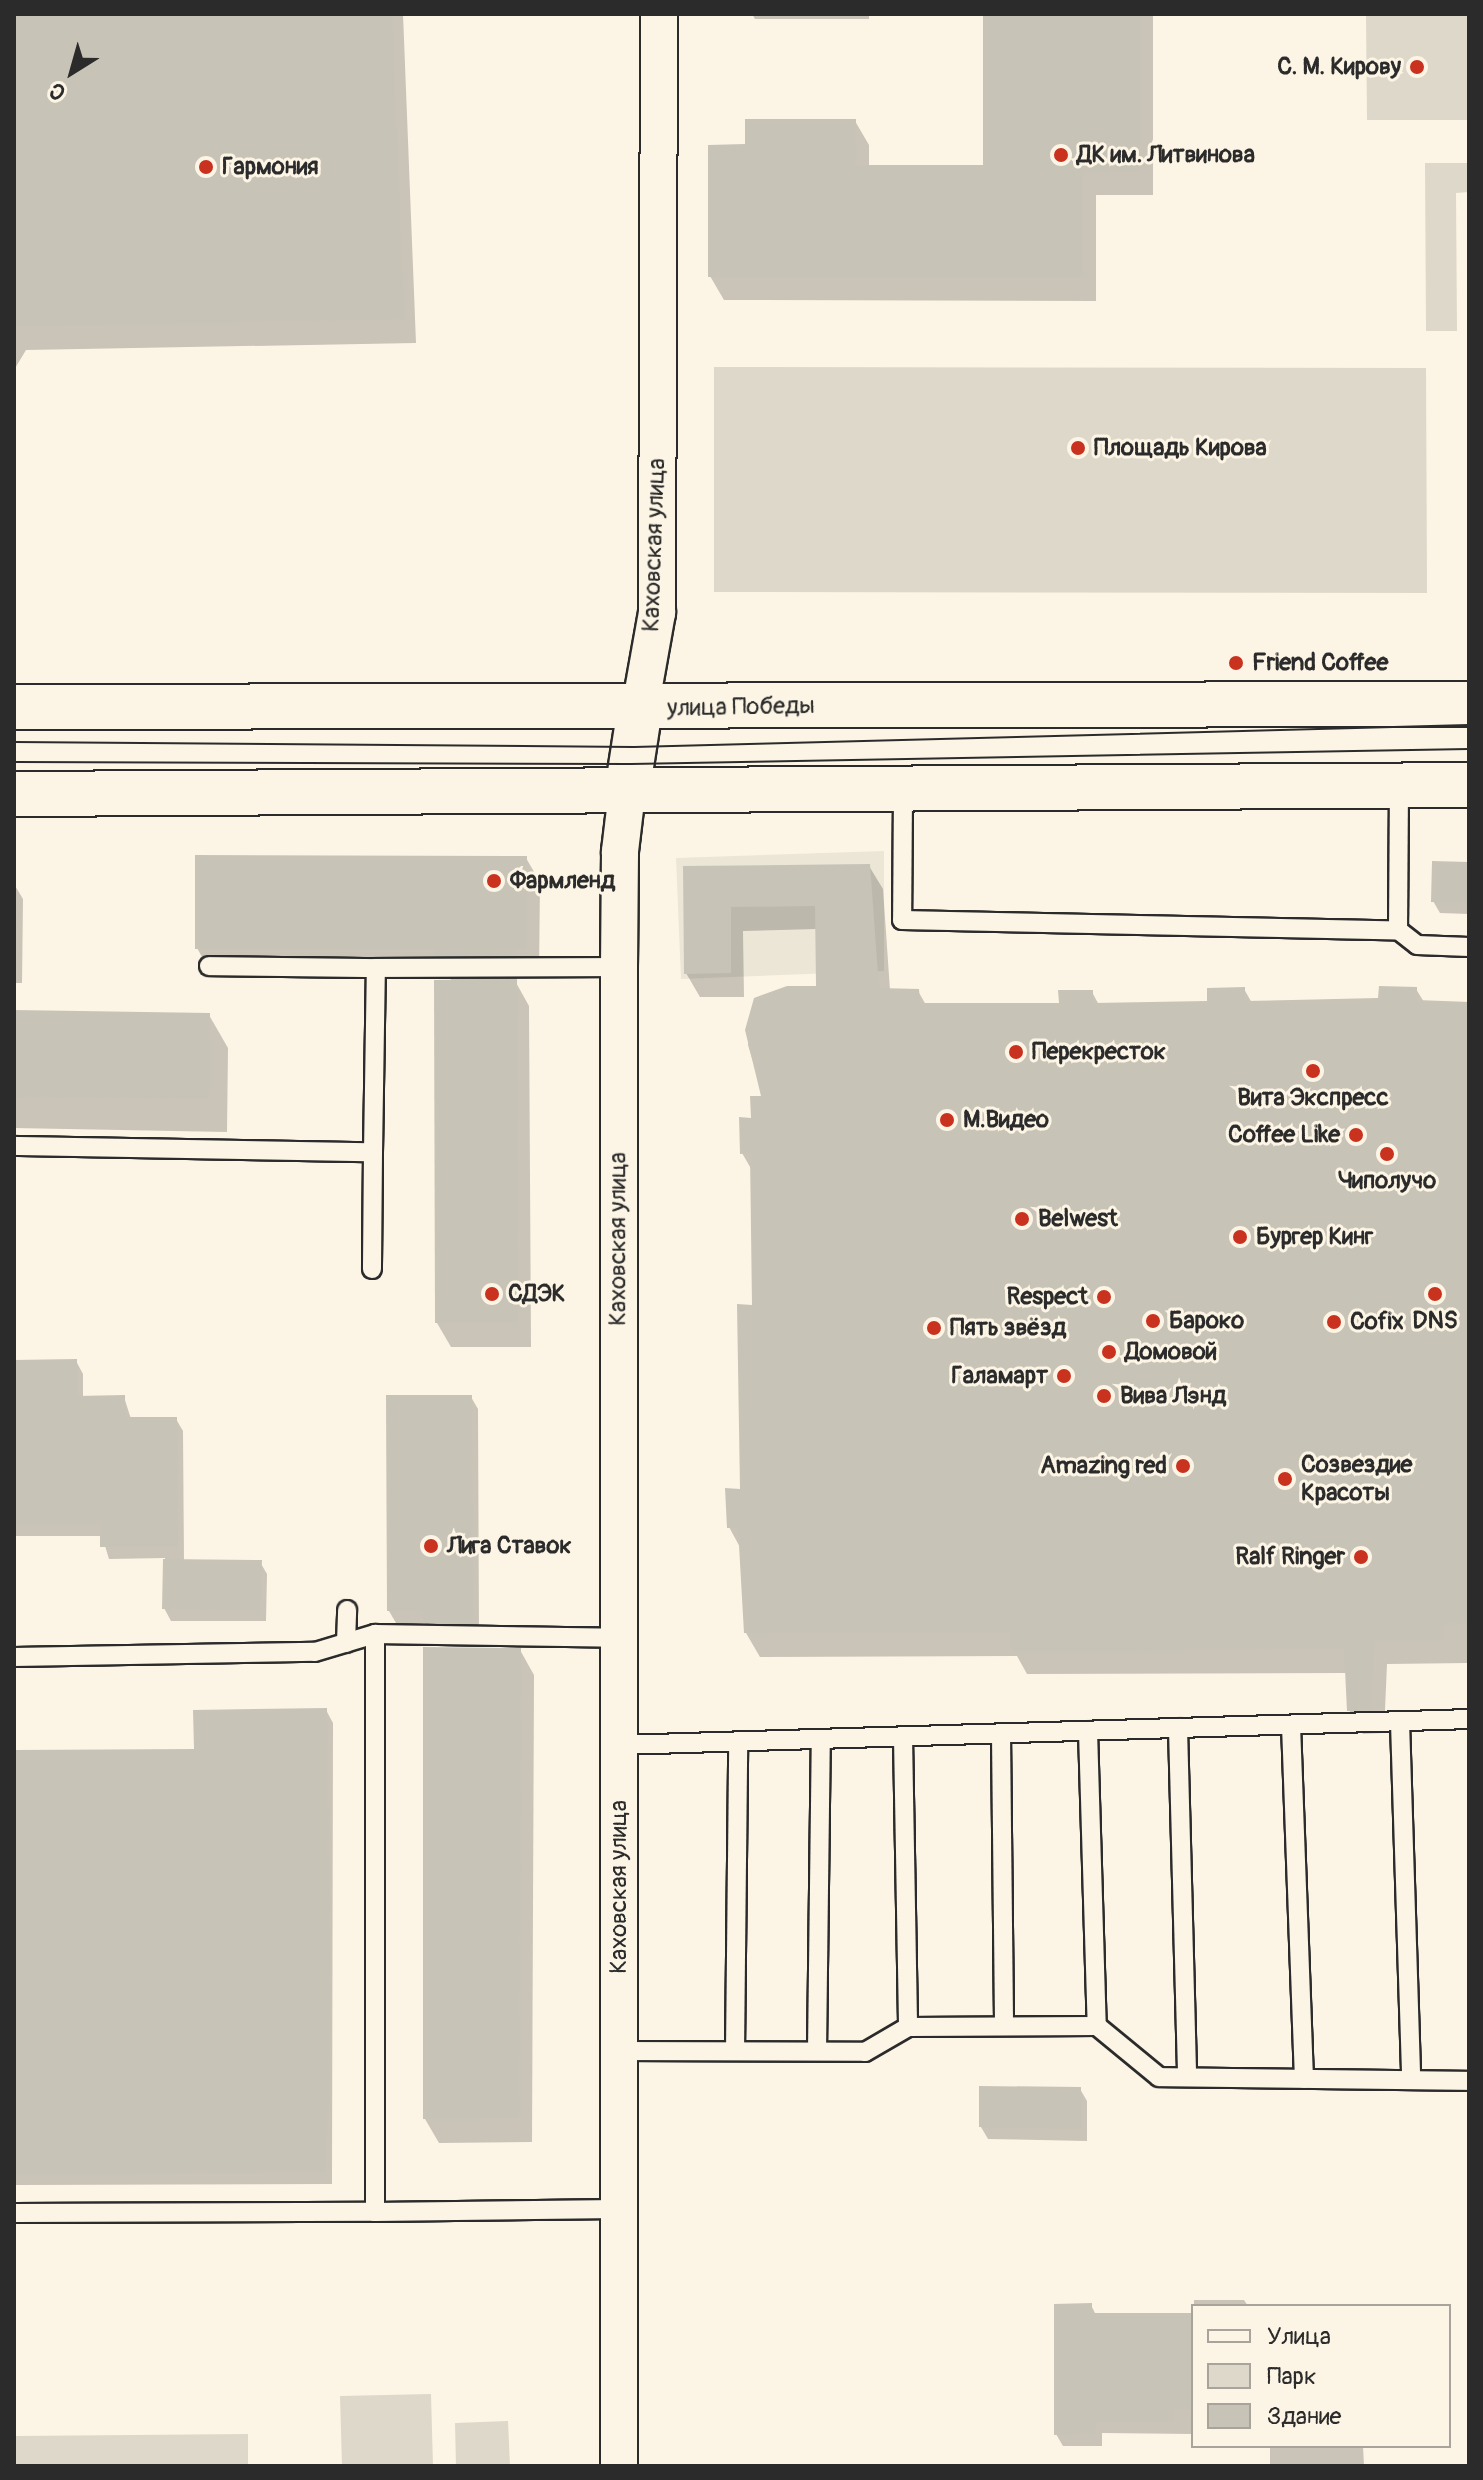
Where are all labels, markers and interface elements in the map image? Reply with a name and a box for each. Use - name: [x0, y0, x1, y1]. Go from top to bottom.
- north arrow: [32, 32, 112, 112]
- place label: С. М. Кирову: [1277, 53, 1401, 81]
- marker: С. М. Кирову: [1408, 58, 1426, 76]
- text: С: [44, 76, 71, 106]
- place label: ДК им. Литвинова: [1077, 141, 1255, 169]
- marker: ДК им. Литвинова: [1052, 146, 1070, 164]
- place label: Гармония: [222, 153, 319, 181]
- marker: Гармония: [197, 158, 215, 176]
- place label: Площадь Кирова: [1094, 434, 1267, 462]
- marker: Площадь Кирова: [1069, 439, 1087, 457]
- street label: Каховская улица: [637, 458, 671, 632]
- place label: Friend Coffee: [1252, 649, 1388, 677]
- marker: Friend Coffee: [1227, 654, 1245, 672]
- street label: улица Победы: [667, 691, 815, 723]
- place label: Фармленд: [510, 867, 615, 895]
- marker: Фармленд: [485, 872, 503, 890]
- place label: Перекресток: [1032, 1038, 1166, 1066]
- marker: Перекресток: [1007, 1043, 1025, 1061]
- marker: Вита Экспресс: [1304, 1062, 1322, 1080]
- place label: Вита Экспресс: [1237, 1084, 1389, 1112]
- place label: М.Видео: [963, 1106, 1049, 1134]
- marker: М.Видео: [938, 1111, 956, 1129]
- place label: Coffee Like: [1228, 1121, 1340, 1149]
- marker: Coffee Like: [1347, 1126, 1365, 1144]
- marker: Чиполучо: [1378, 1145, 1396, 1163]
- street label: Каховская улица: [604, 1152, 632, 1326]
- place label: Чиполучо: [1338, 1167, 1436, 1195]
- place label: Belwest: [1038, 1205, 1118, 1233]
- marker: Belwest: [1013, 1210, 1031, 1228]
- place label: Бургер Кинг: [1256, 1223, 1373, 1251]
- marker: Бургер Кинг: [1231, 1228, 1249, 1246]
- place label: СДЭК: [508, 1280, 565, 1308]
- place label: Respect: [1007, 1283, 1088, 1311]
- marker: СДЭК: [483, 1285, 501, 1303]
- marker: DNS: [1426, 1285, 1444, 1303]
- marker: Respect: [1095, 1288, 1113, 1306]
- place label: Бароко: [1169, 1307, 1244, 1335]
- place label: DNS: [1412, 1307, 1458, 1335]
- place label: Cofix: [1350, 1308, 1404, 1336]
- marker: Бароко: [1144, 1312, 1162, 1330]
- marker: Cofix: [1325, 1313, 1343, 1331]
- place label: Пять звёзд: [950, 1314, 1066, 1342]
- marker: Пять звёзд: [925, 1319, 943, 1337]
- place label: Домовой: [1125, 1338, 1217, 1366]
- marker: Домовой: [1100, 1343, 1118, 1361]
- place label: Галамарт: [951, 1362, 1048, 1390]
- marker: Галамарт: [1055, 1367, 1073, 1385]
- place label: Вива Лэнд: [1120, 1382, 1226, 1410]
- marker: Вива Лэнд: [1095, 1387, 1113, 1405]
- place label: Созвездие Красоты: [1301, 1451, 1412, 1507]
- place label: Amazing red: [1040, 1452, 1167, 1480]
- marker: Amazing red: [1174, 1457, 1192, 1475]
- marker: Созвездие Красоты: [1276, 1470, 1294, 1488]
- place label: Лига Ставок: [447, 1532, 572, 1560]
- marker: Лига Ставок: [422, 1537, 440, 1555]
- place label: Ralf Ringer: [1235, 1543, 1345, 1571]
- marker: Ralf Ringer: [1352, 1548, 1370, 1566]
- street label: Каховская улица: [605, 1800, 633, 1974]
- legend: [1191, 2304, 1451, 2448]
- text: Улица: [1267, 2322, 1331, 2351]
- text: Парк: [1267, 2362, 1316, 2391]
- text: Здание: [1267, 2402, 1341, 2431]

